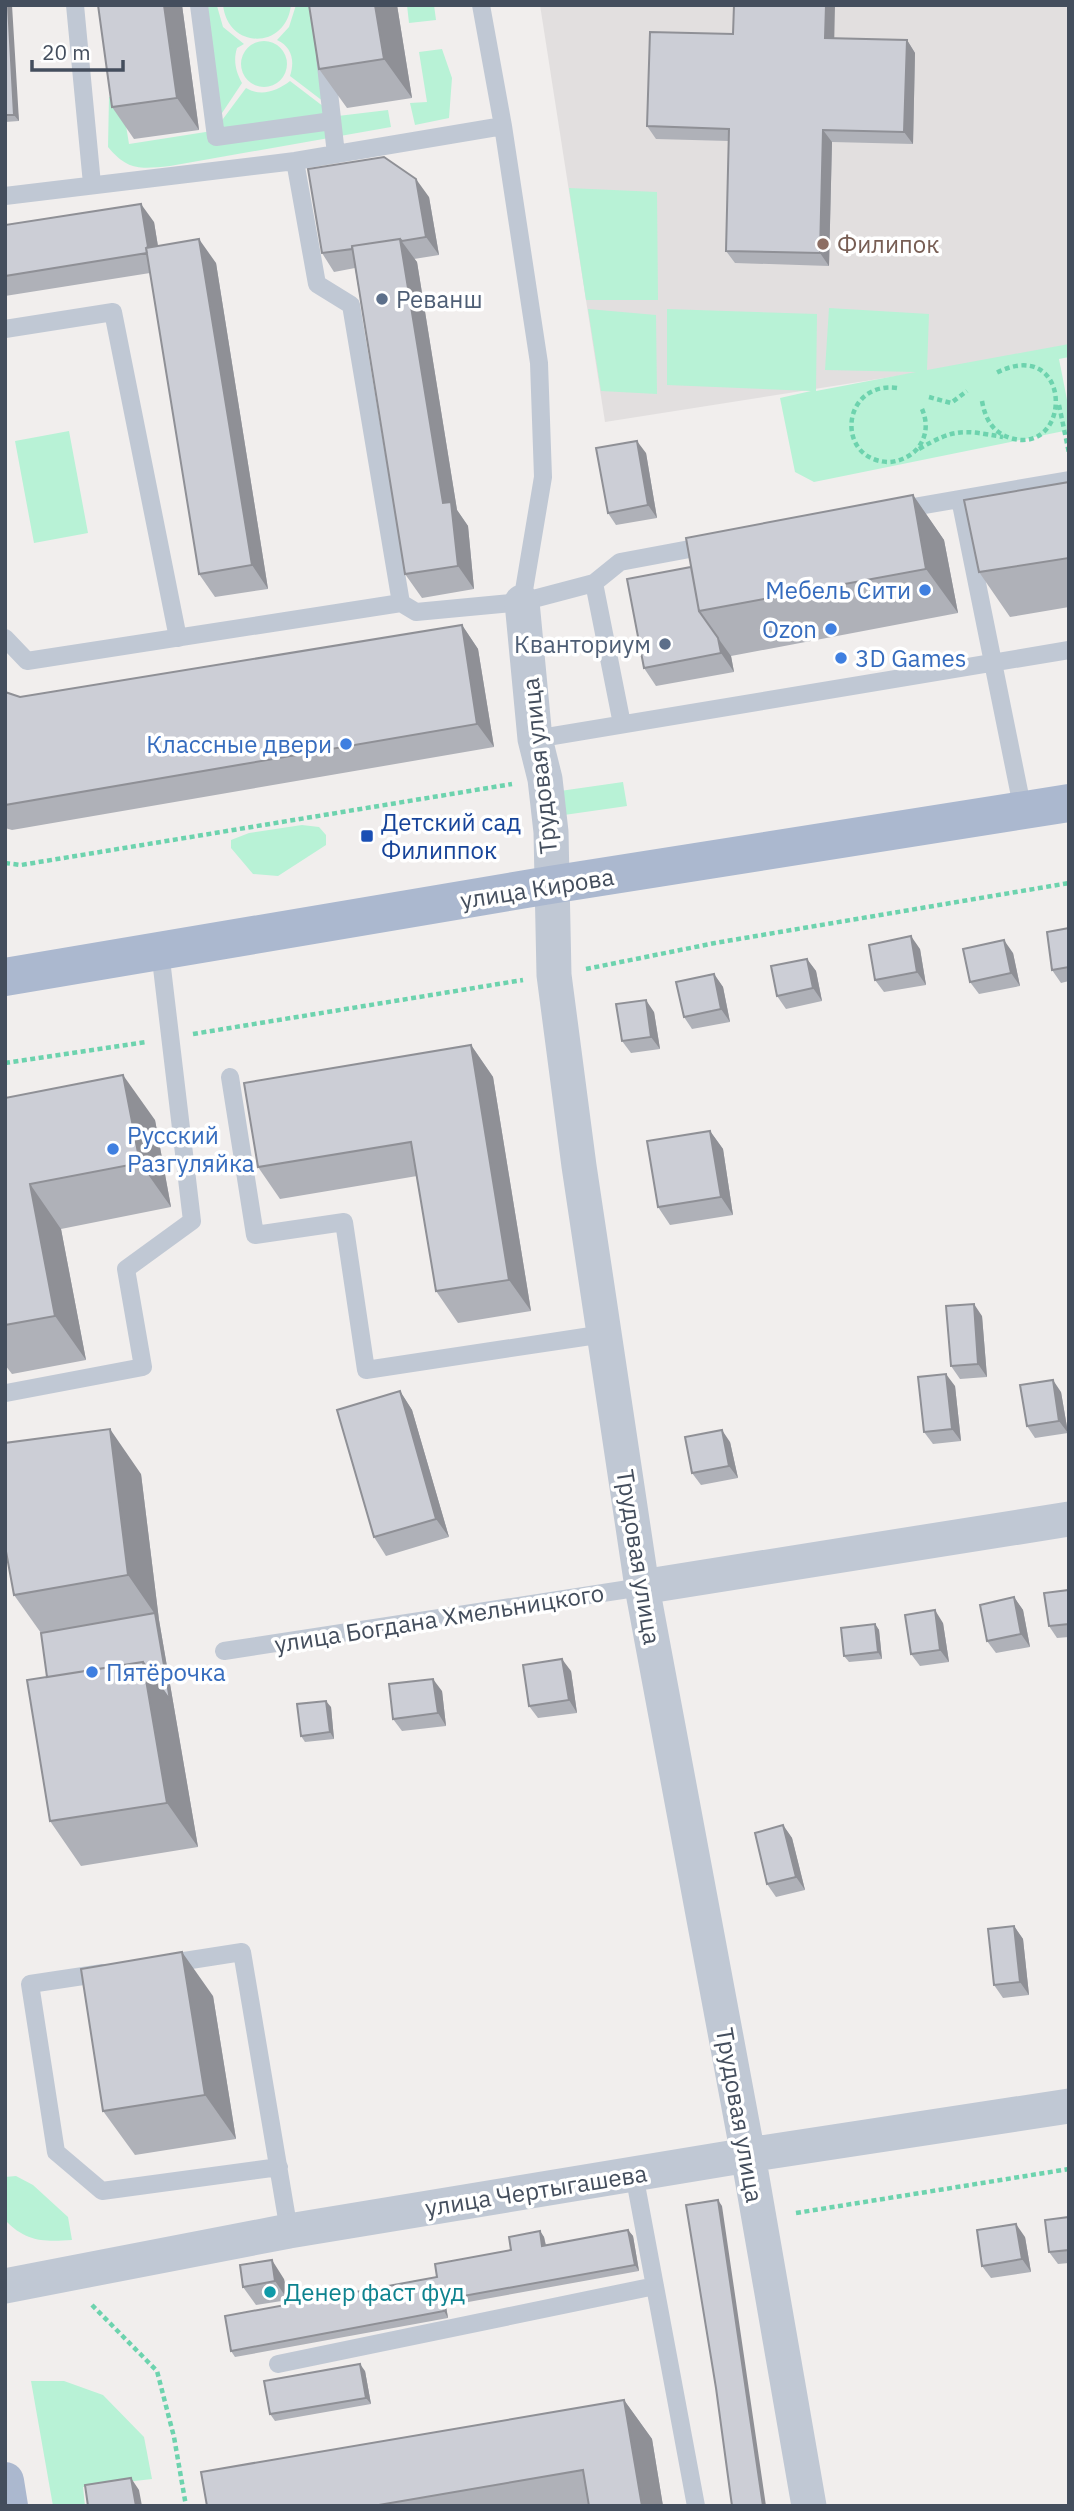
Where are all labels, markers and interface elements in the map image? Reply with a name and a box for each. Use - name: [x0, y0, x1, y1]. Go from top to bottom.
- scale bar: [32, 28, 122, 72]
- text: 20 m: [42, 38, 91, 66]
- place label: Филипок: [837, 228, 939, 260]
- marker: Филипок: [815, 236, 831, 252]
- place label: Реванш: [396, 283, 483, 315]
- marker: Реванш: [374, 291, 390, 307]
- place label: Мебель Сити: [765, 574, 911, 606]
- marker: Мебель Сити: [917, 582, 933, 598]
- place label: Ozon: [762, 613, 817, 645]
- marker: Ozon: [823, 621, 839, 637]
- place label: Кванториум: [514, 628, 651, 660]
- marker: Кванториум: [657, 636, 673, 652]
- place label: 3D Games: [855, 642, 966, 674]
- marker: 3D Games: [833, 650, 849, 666]
- street label: Трудовая улица: [514, 676, 564, 856]
- place label: Классные двери: [146, 728, 332, 760]
- marker: Классные двери: [338, 736, 354, 752]
- place label: Детский сад Филиппок: [381, 806, 521, 866]
- marker: Детский сад Филиппок: [359, 828, 375, 844]
- street label: улица Кирова: [458, 860, 616, 916]
- place label: Русский Разгуляйка: [127, 1119, 255, 1179]
- marker: Русский Разгуляйка: [105, 1141, 121, 1157]
- street label: Трудовая улица: [609, 1467, 669, 1647]
- street label: улица Богдана Хмельницкого: [272, 1576, 606, 1660]
- place label: Пятёрочка: [106, 1656, 226, 1688]
- marker: Пятёрочка: [84, 1664, 100, 1680]
- street label: Трудовая улица: [709, 2025, 771, 2205]
- street label: улица Чертыгашева: [423, 2157, 650, 2223]
- place label: Денер фаст фуд: [284, 2276, 465, 2308]
- marker: Денер фаст фуд: [262, 2284, 278, 2300]

